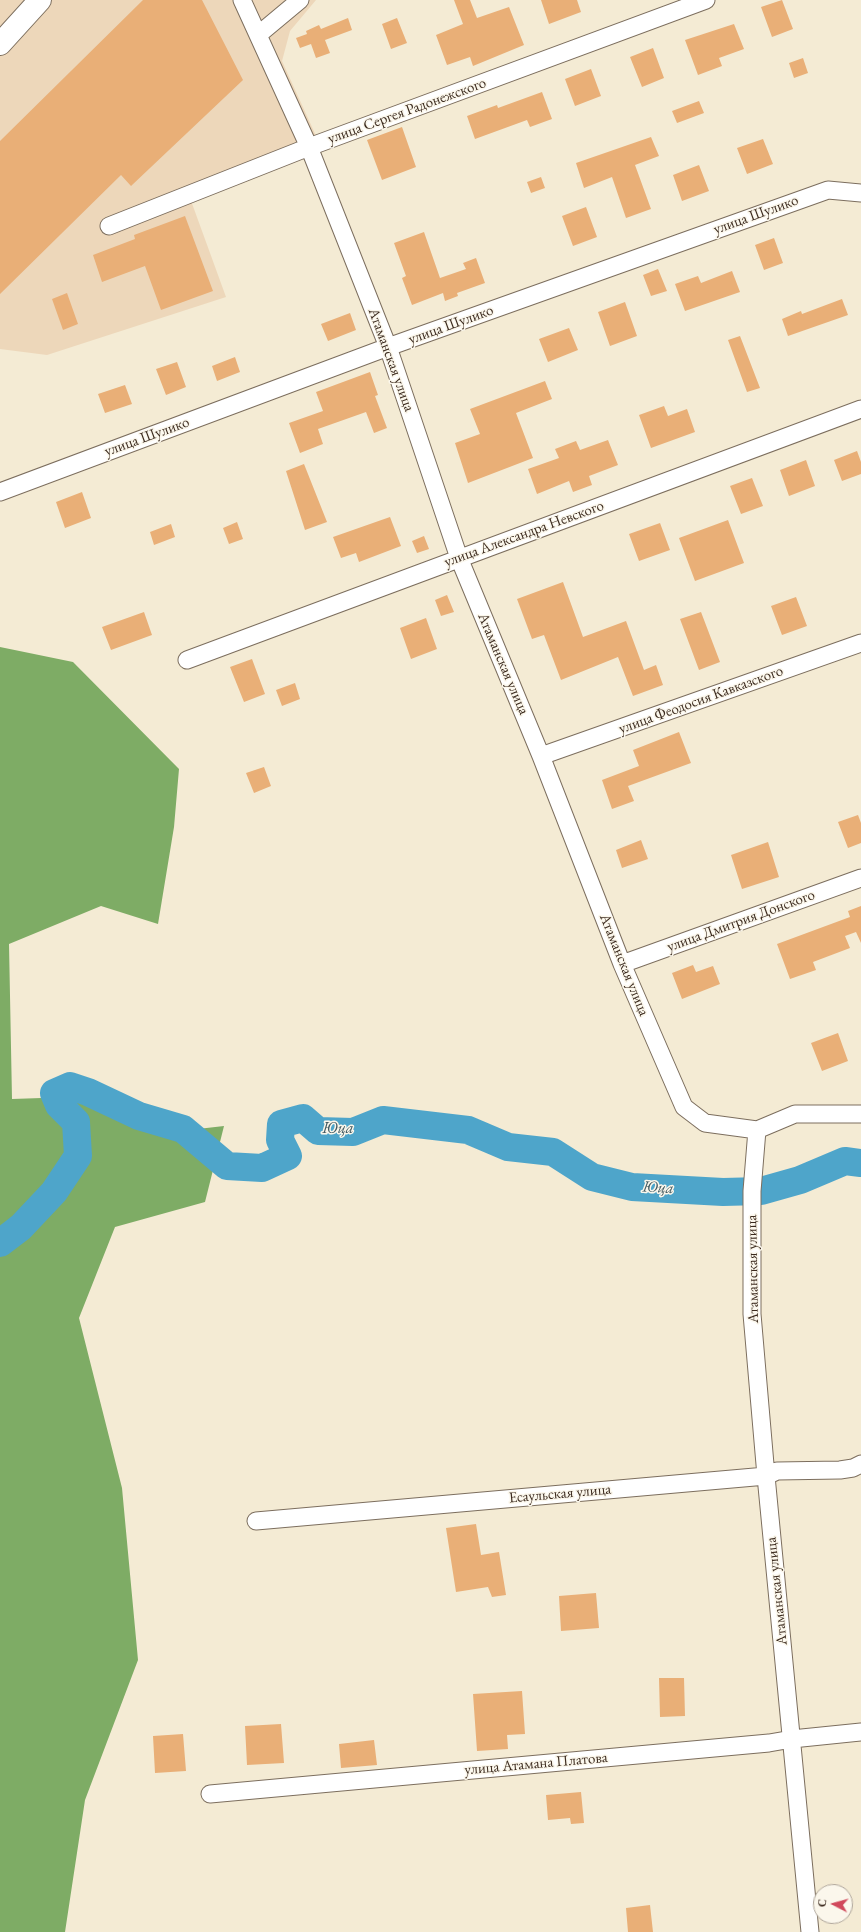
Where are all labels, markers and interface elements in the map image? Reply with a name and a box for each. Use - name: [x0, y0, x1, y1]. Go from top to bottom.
- street label: улица Сергея Радонежского: [325, 74, 489, 148]
- street label: улица Шулико: [711, 191, 801, 239]
- street label: улица Шулико: [406, 301, 496, 349]
- street label: Атаманская улица: [364, 306, 418, 414]
- street label: улица Шулико: [102, 413, 192, 461]
- street label: улица Александра Невского: [442, 497, 606, 571]
- street label: Атаманская улица: [473, 610, 533, 718]
- street label: улица Феодосия Кавказского: [616, 662, 786, 738]
- street label: улица Дмитрия Донского: [665, 886, 817, 956]
- street label: Атаманская улица: [595, 911, 653, 1019]
- water label: Юца: [322, 1119, 354, 1139]
- water label: Юца: [642, 1178, 674, 1198]
- street label: Атаманская улица: [743, 1214, 763, 1324]
- street label: Есаульская улица: [508, 1481, 612, 1507]
- street label: Атаманская улица: [762, 1536, 792, 1646]
- street label: улица Атамана Платова: [464, 1749, 608, 1779]
- north arrow: [813, 1884, 853, 1924]
- text: С: [815, 1898, 829, 1907]

